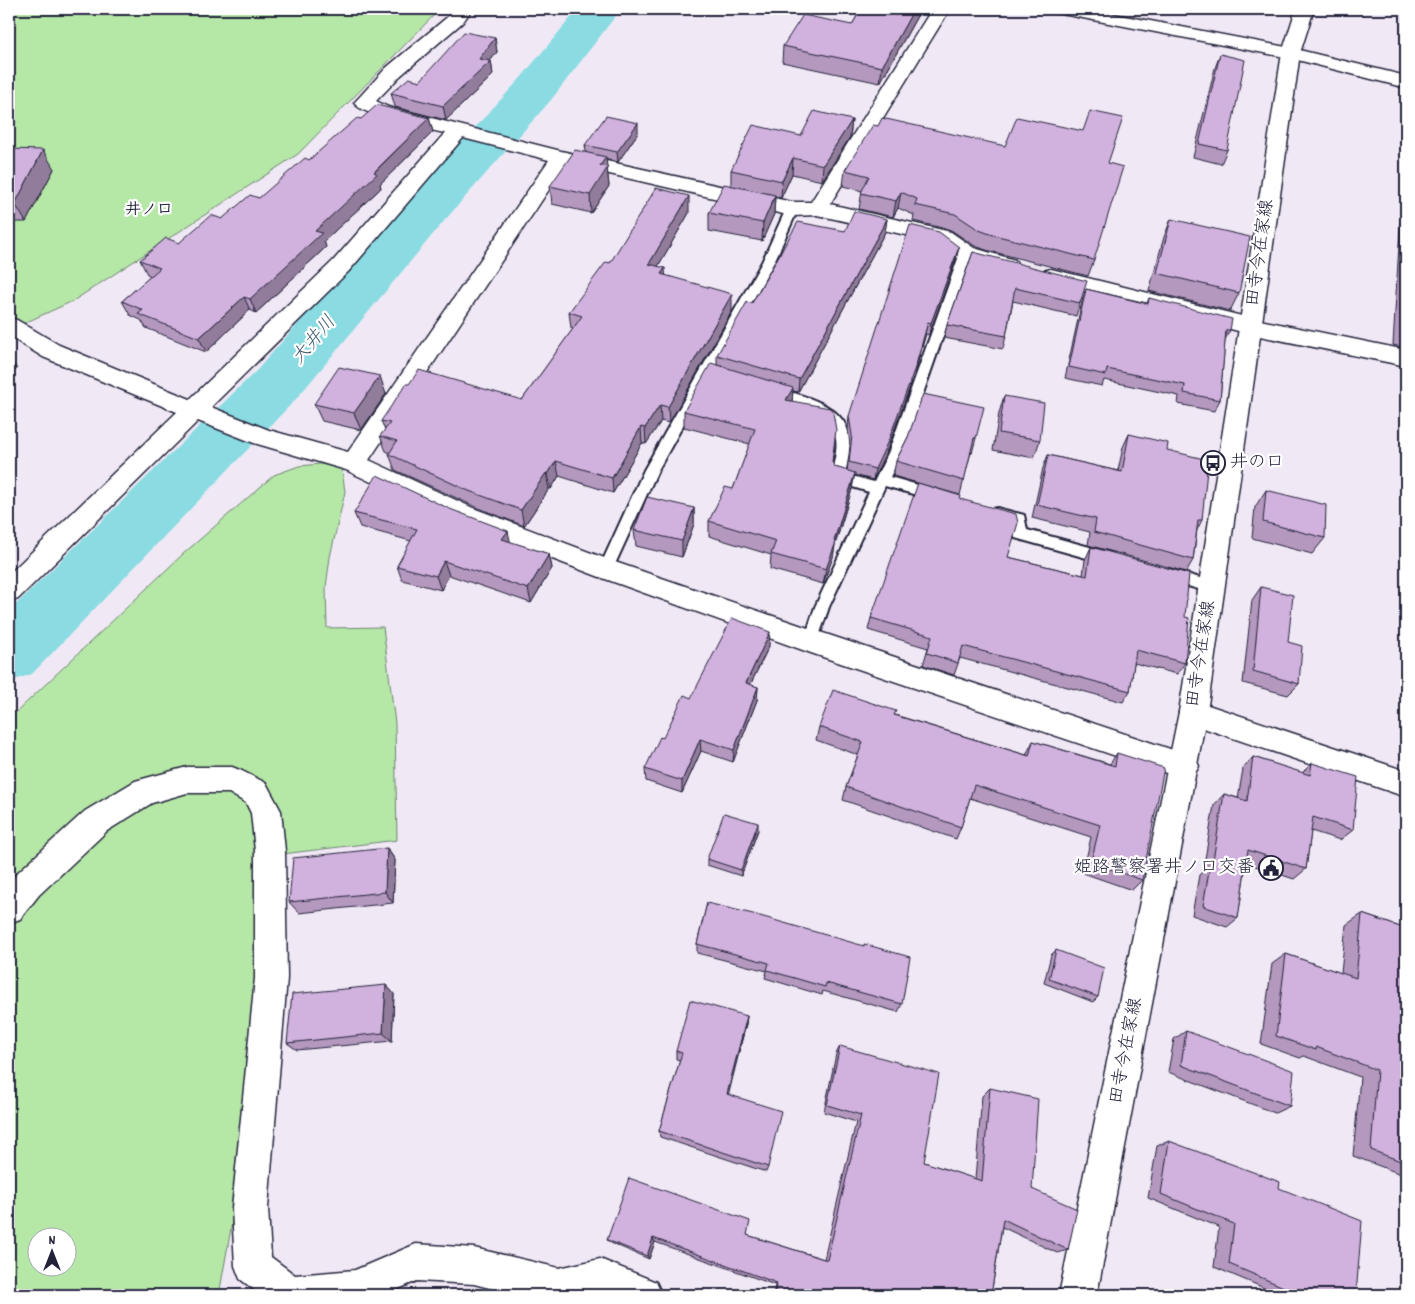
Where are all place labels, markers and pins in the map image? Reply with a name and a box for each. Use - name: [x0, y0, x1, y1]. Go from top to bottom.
- bus stop icon: 井の口: [1200, 450, 1226, 476]
- place label: 井の口: [1230, 451, 1284, 476]
- public building icon: 姫路警察署井ノ口交番: [1258, 855, 1284, 881]
- place label: 姫路警察署井ノ口交番: [1074, 856, 1254, 881]

